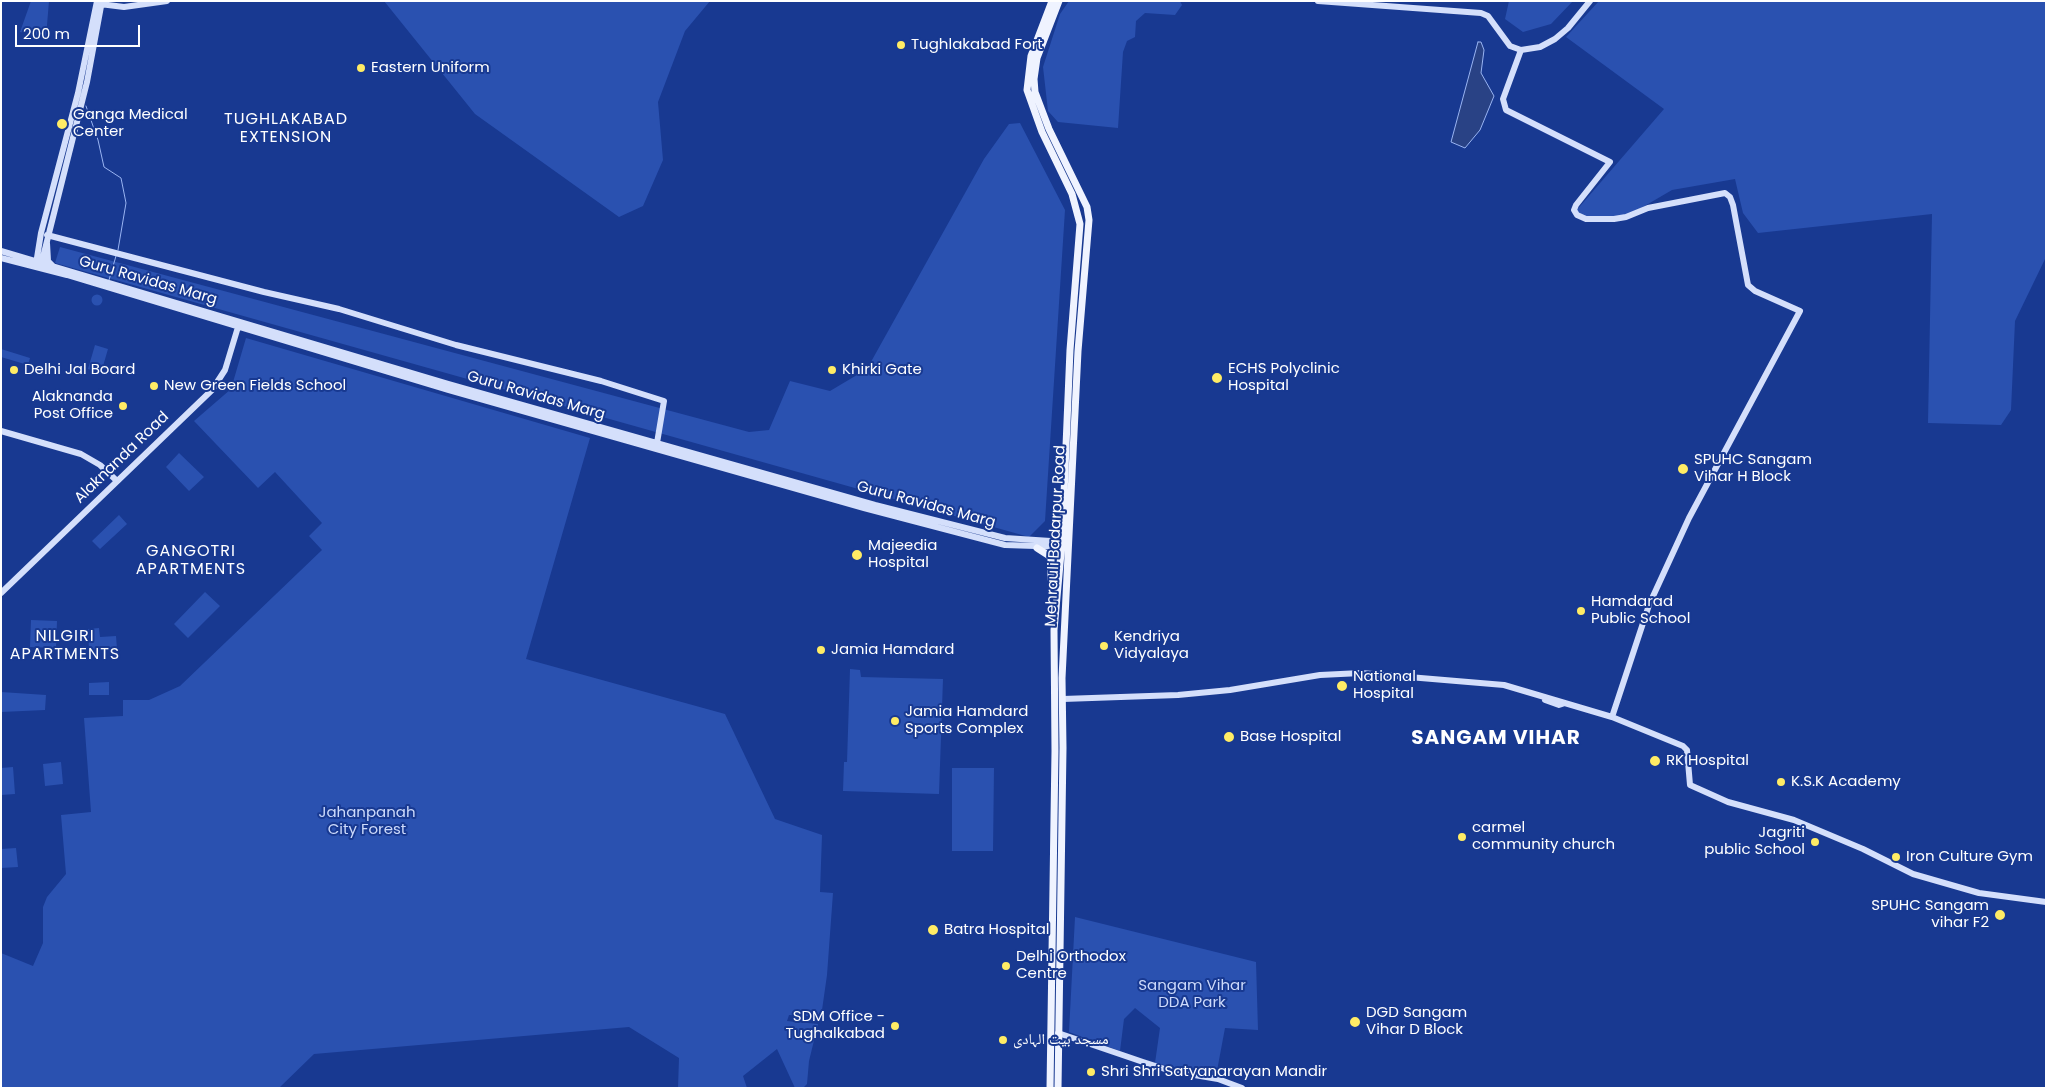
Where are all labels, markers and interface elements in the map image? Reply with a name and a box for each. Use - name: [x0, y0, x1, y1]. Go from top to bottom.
- scale bar: [18, 15, 142, 47]
- text: 200 m: [23, 23, 70, 44]
- place label: Tughlakabad Fort: [911, 36, 1043, 54]
- marker: Tughlakabad Fort: [895, 39, 907, 51]
- place label: Eastern Uniform: [371, 59, 490, 77]
- marker: Eastern Uniform: [355, 62, 367, 74]
- place label: Ganga Medical Center: [73, 106, 188, 141]
- district label: TUGHLAKABAD EXTENSION: [223, 110, 349, 148]
- marker: Ganga Medical Center: [55, 117, 69, 131]
- street label: Guru Ravidas Marg: [77, 253, 219, 309]
- place label: ECHS Polyclinic Hospital: [1228, 360, 1340, 395]
- place label: Delhi Jal Board: [24, 361, 135, 379]
- place label: Khirki Gate: [842, 361, 922, 379]
- marker: Delhi Jal Board: [8, 364, 20, 376]
- marker: Khirki Gate: [826, 364, 838, 376]
- street label: Guru Ravidas Marg: [465, 368, 607, 424]
- marker: ECHS Polyclinic Hospital: [1210, 371, 1224, 385]
- place label: New Green Fields School: [164, 377, 346, 395]
- marker: New Green Fields School: [148, 380, 160, 392]
- place label: Alaknanda Post Office: [32, 388, 113, 423]
- marker: Alaknanda Post Office: [117, 400, 129, 412]
- street label: Alaknanda Road: [71, 408, 173, 508]
- street label: Mehrauli Badarpur Road: [1042, 445, 1070, 627]
- place label: SPUHC Sangam Vihar H Block: [1694, 451, 1812, 486]
- marker: SPUHC Sangam Vihar H Block: [1676, 462, 1690, 476]
- street label: Guru Ravidas Marg: [855, 478, 997, 532]
- place label: Majeedia Hospital: [868, 537, 937, 572]
- district label: GANGOTRI APARTMENTS: [135, 542, 247, 580]
- marker: Majeedia Hospital: [850, 548, 864, 562]
- place label: Hamdarad Public School: [1591, 593, 1690, 628]
- marker: Hamdarad Public School: [1575, 605, 1587, 617]
- district label: NILGIRI APARTMENTS: [9, 627, 121, 665]
- place label: Kendriya Vidyalaya: [1114, 628, 1189, 663]
- marker: Kendriya Vidyalaya: [1098, 640, 1110, 652]
- place label: Jamia Hamdard: [831, 641, 954, 659]
- marker: Jamia Hamdard: [815, 644, 827, 656]
- place label: National Hospital: [1353, 668, 1416, 703]
- marker: National Hospital: [1335, 679, 1349, 693]
- place label: Jamia Hamdard Sports Complex: [905, 703, 1028, 738]
- marker: Jamia Hamdard Sports Complex: [889, 715, 901, 727]
- district label: SANGAM VIHAR: [1410, 727, 1582, 751]
- place label: Base Hospital: [1240, 728, 1341, 746]
- marker: Base Hospital: [1222, 730, 1236, 744]
- place label: RK Hospital: [1666, 752, 1749, 770]
- marker: RK Hospital: [1648, 754, 1662, 768]
- place label: K.S.K Academy: [1791, 773, 1901, 791]
- marker: K.S.K Academy: [1775, 776, 1787, 788]
- park label: Jahanpanah City Forest: [318, 804, 416, 839]
- place label: carmel community church: [1472, 819, 1615, 854]
- place label: Jagriti public School: [1704, 824, 1805, 859]
- marker: carmel community church: [1456, 831, 1468, 843]
- marker: Jagriti public School: [1809, 836, 1821, 848]
- place label: Iron Culture Gym: [1906, 848, 2033, 866]
- marker: Iron Culture Gym: [1890, 851, 1902, 863]
- place label: SPUHC Sangam vihar F2: [1871, 897, 1989, 932]
- marker: SPUHC Sangam vihar F2: [1993, 908, 2007, 922]
- place label: Batra Hospital: [944, 921, 1049, 939]
- marker: Batra Hospital: [926, 923, 940, 937]
- place label: Delhi Orthodox Centre: [1016, 948, 1126, 983]
- marker: Delhi Orthodox Centre: [1000, 960, 1012, 972]
- park label: Sangam Vihar DDA Park: [1138, 977, 1246, 1012]
- place label: DGD Sangam Vihar D Block: [1366, 1004, 1467, 1039]
- place label: SDM Office - Tughalkabad: [785, 1008, 885, 1043]
- marker: DGD Sangam Vihar D Block: [1348, 1015, 1362, 1029]
- marker: SDM Office - Tughalkabad: [889, 1020, 901, 1032]
- place label: مسجد بیت الہادی: [1013, 1031, 1109, 1049]
- marker: مسجد بیت الہادی: [997, 1034, 1009, 1046]
- place label: Shri Shri Satyanarayan Mandir: [1101, 1063, 1327, 1081]
- marker: Shri Shri Satyanarayan Mandir: [1085, 1066, 1097, 1078]

